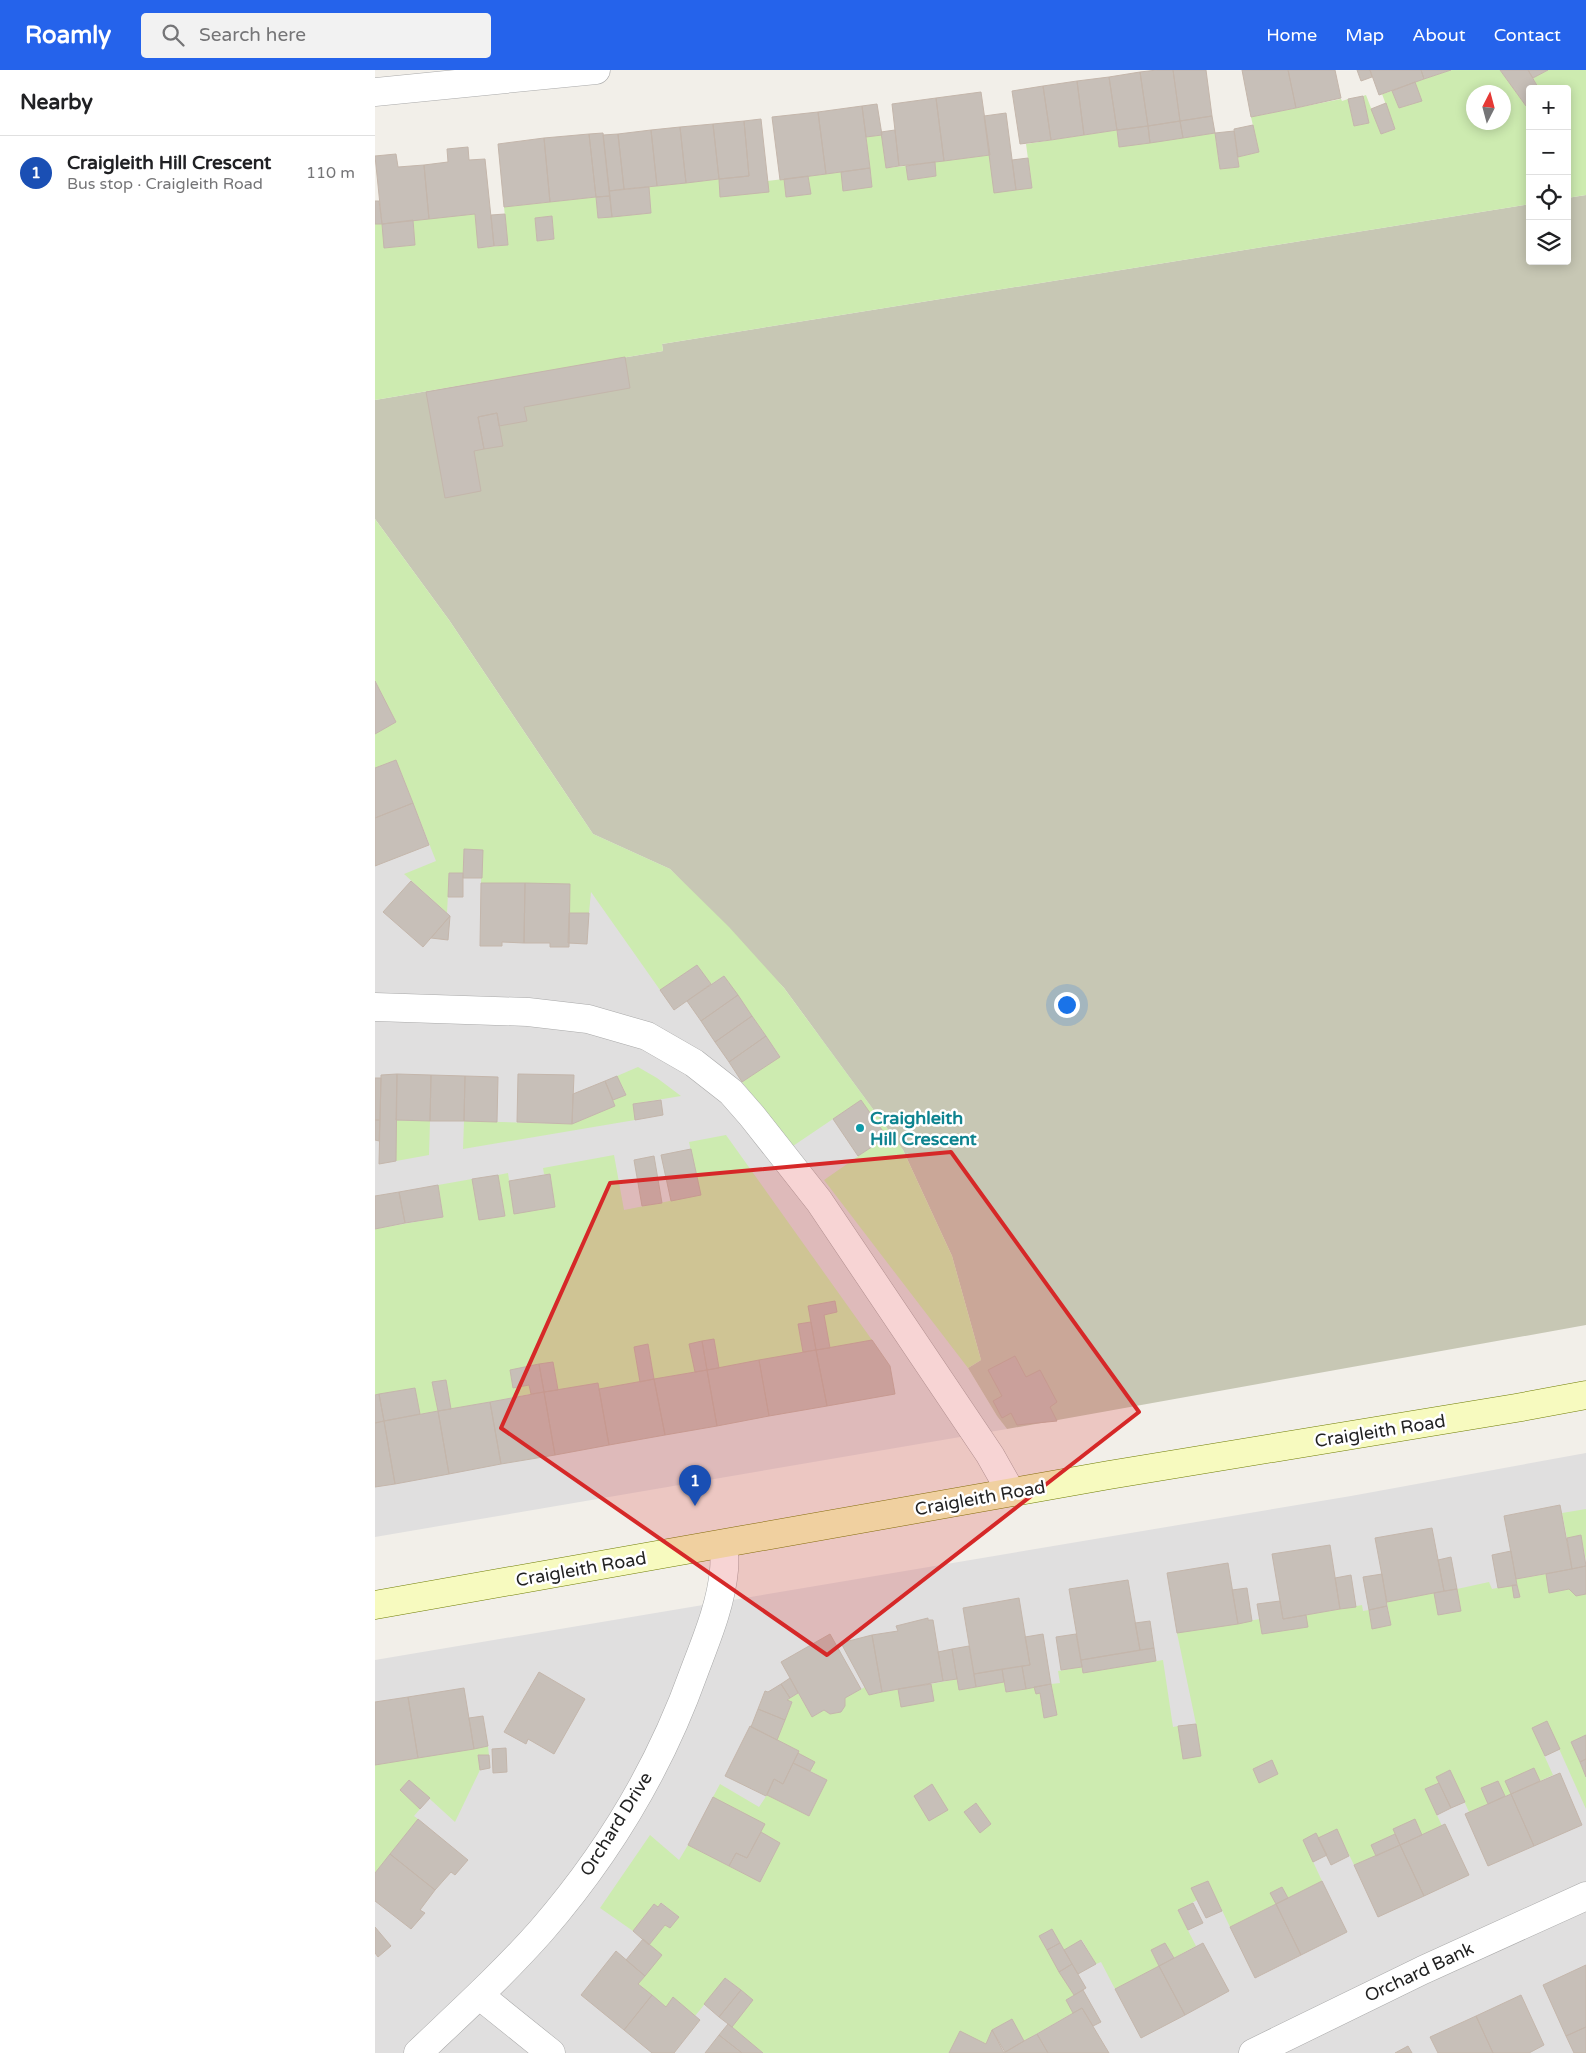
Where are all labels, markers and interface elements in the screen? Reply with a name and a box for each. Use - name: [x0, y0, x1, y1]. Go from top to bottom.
- search box: [141, 13, 491, 58]
- text: Roamly: [25, 21, 111, 50]
- icon: search: [159, 21, 187, 49]
- text: Search here: [199, 24, 306, 46]
- text: Home: [1266, 24, 1317, 46]
- text: Map: [1345, 24, 1384, 46]
- text: About: [1412, 24, 1466, 46]
- text: Contact: [1494, 24, 1561, 46]
- north arrow: [1466, 85, 1511, 130]
- map controls: [1526, 85, 1571, 265]
- button: +: [1526, 85, 1571, 130]
- text: Nearby: [20, 90, 93, 115]
- button: −: [1526, 130, 1571, 175]
- text: Craigleith Hill Crescent: [67, 152, 271, 174]
- text: 1: [31, 163, 41, 183]
- text: 110 m: [306, 163, 355, 183]
- text: Bus stop · Craigleith Road: [67, 174, 263, 194]
- button: locate: [1526, 175, 1571, 220]
- button: layers: [1526, 220, 1571, 265]
- your location: [1054, 992, 1080, 1018]
- place label: Craighleith Hill Crescent: [870, 1107, 977, 1150]
- marker: Craighleith Hill Crescent: [854, 1122, 866, 1134]
- street label: Craigleith Road: [1313, 1410, 1447, 1452]
- pin: 1: [679, 1465, 711, 1506]
- street label: Craigleith Road: [913, 1476, 1047, 1520]
- street label: Craigleith Road: [514, 1547, 648, 1591]
- street label: Orchard Drive: [575, 1768, 657, 1880]
- street label: Orchard Bank: [1361, 1937, 1477, 2007]

